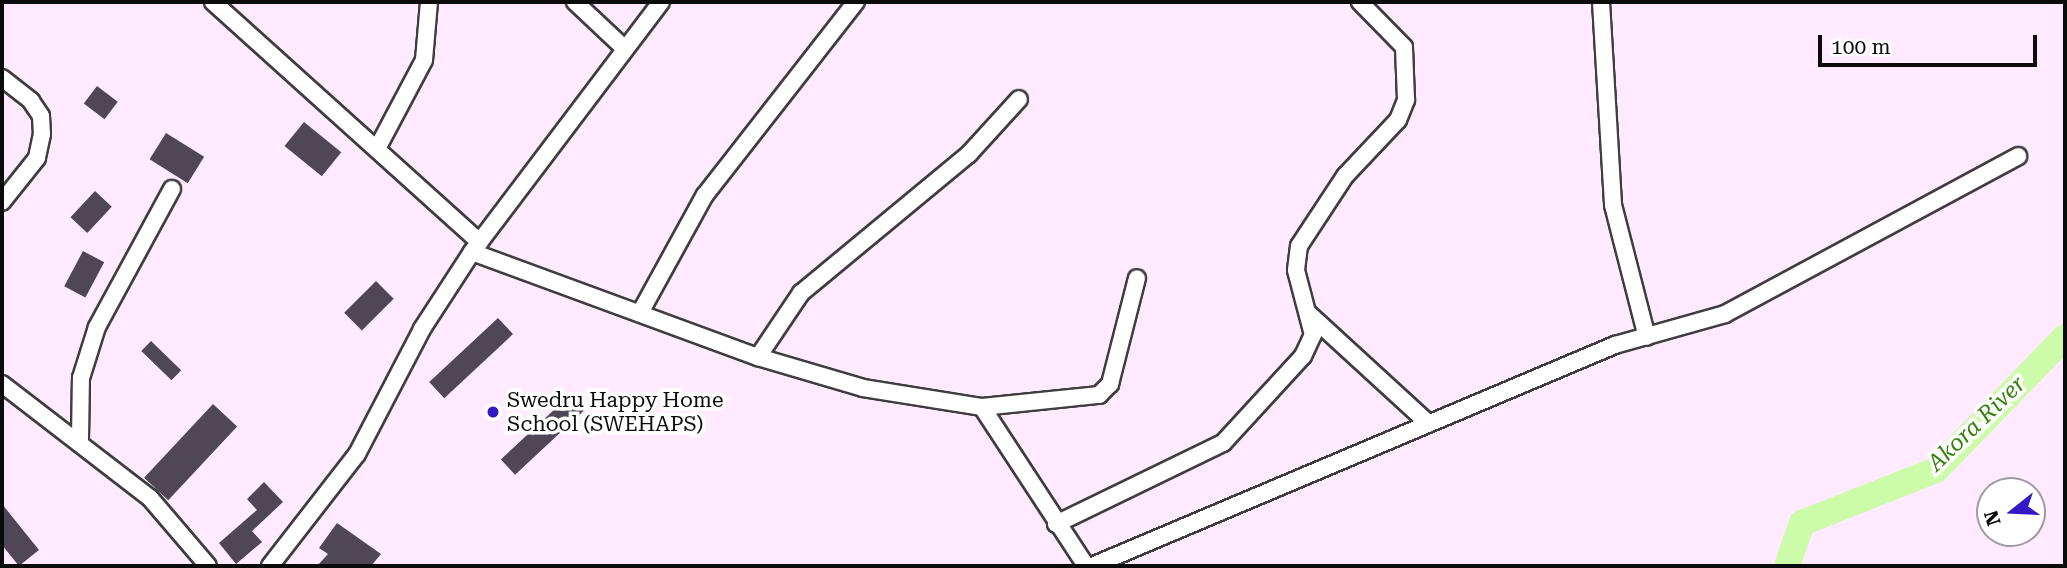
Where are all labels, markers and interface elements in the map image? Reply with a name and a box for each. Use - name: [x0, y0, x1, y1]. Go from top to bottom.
- scale bar: [1822, 21, 2041, 65]
- text: 100 m: [1831, 35, 1891, 59]
- water label: Akora River: [1923, 371, 2031, 477]
- place label: Swedru Happy Home School (SWEHAPS): [507, 387, 723, 437]
- marker: Swedru Happy Home School (SWEHAPS): [485, 404, 501, 420]
- north arrow: [1976, 477, 2046, 547]
- text: N: [1979, 508, 2006, 529]

